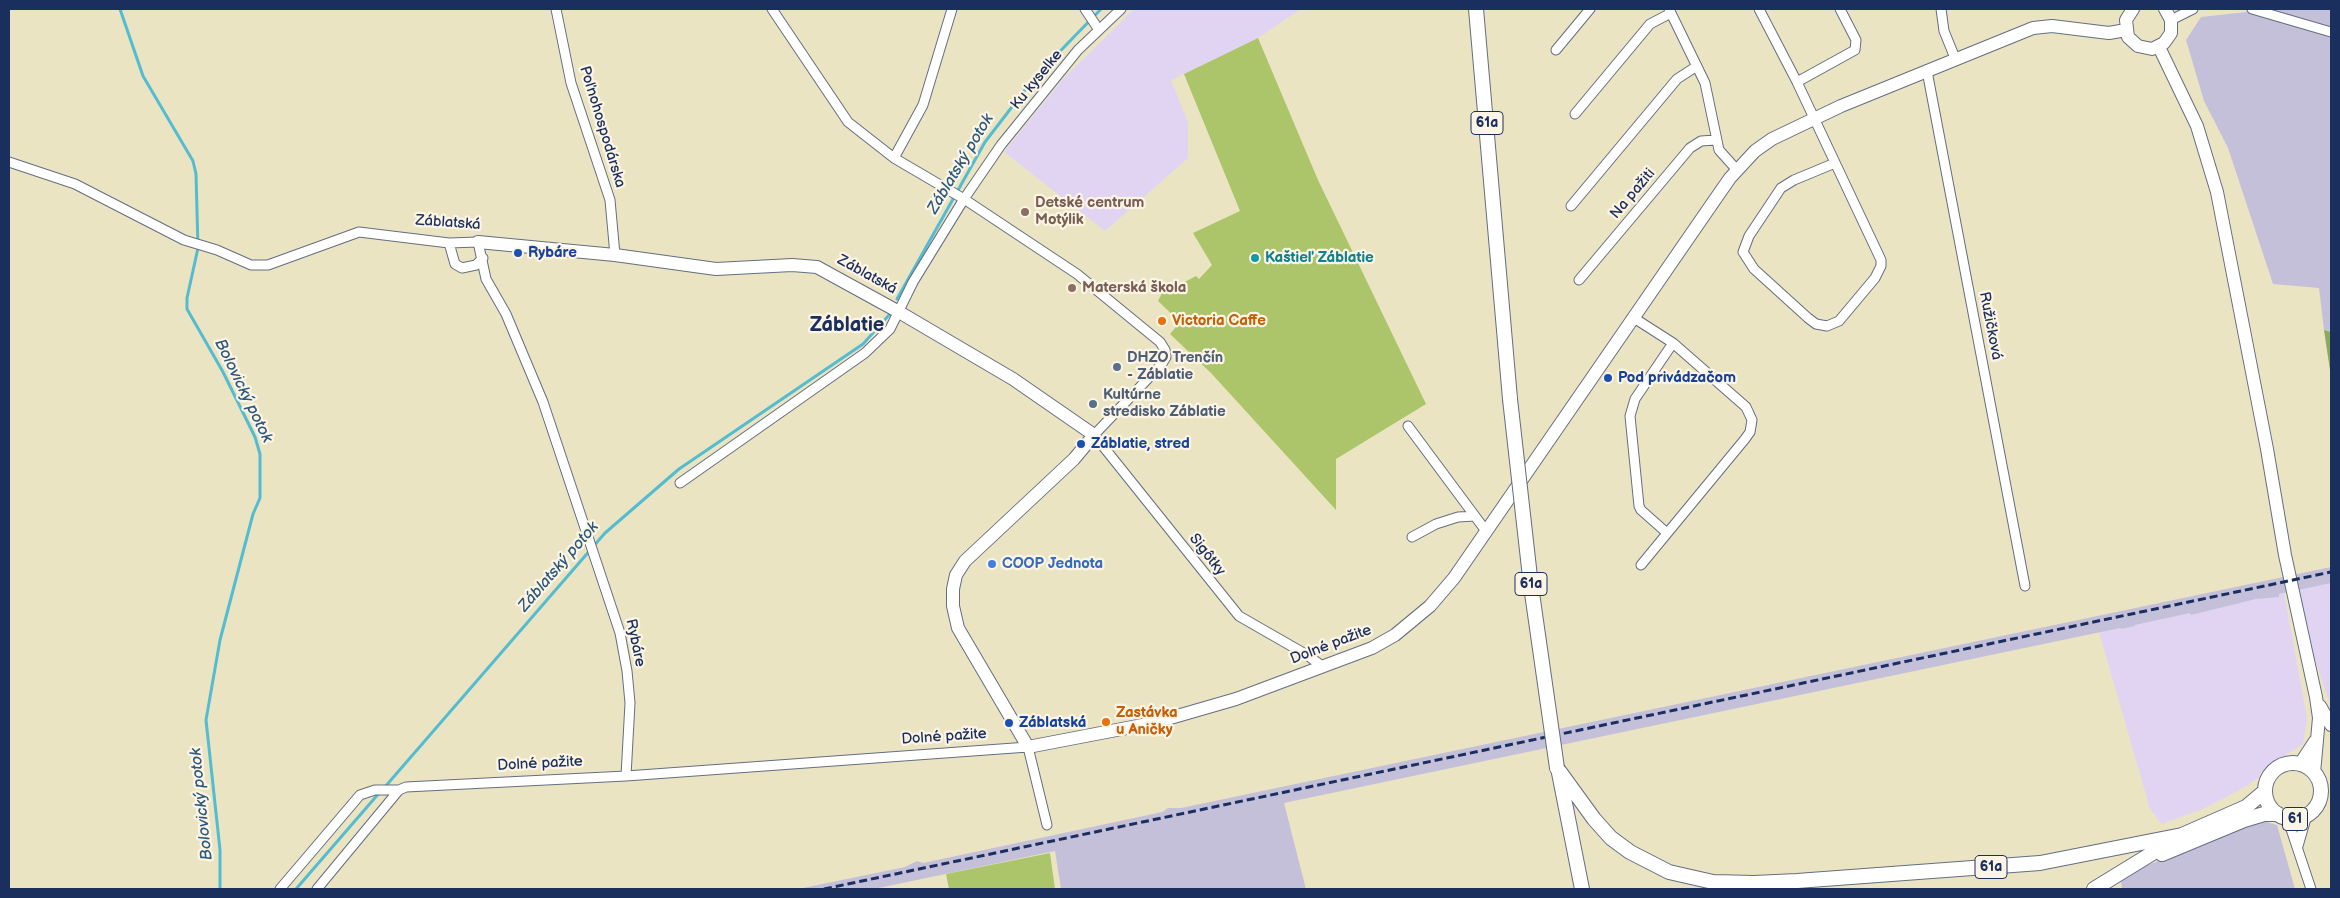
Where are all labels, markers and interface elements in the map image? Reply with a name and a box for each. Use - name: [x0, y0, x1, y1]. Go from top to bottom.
- street label: Ku kyselke: [1007, 46, 1067, 114]
- street label: Poľnohospodárska: [575, 64, 629, 190]
- water label: Záblatský potok: [924, 111, 998, 217]
- road number: 61a: [1471, 112, 1503, 134]
- street label: Na pažiti: [1607, 165, 1659, 223]
- place label: Detské centrum Motýlik: [1035, 194, 1144, 229]
- marker: Detské centrum Motýlik: [1019, 206, 1031, 218]
- street label: Záblatská: [415, 212, 481, 234]
- place label: Rybáre: [528, 244, 577, 262]
- marker: Rybáre: [512, 247, 524, 259]
- place label: Kaštieľ Záblatie: [1265, 249, 1374, 267]
- street label: Záblatská: [834, 251, 900, 299]
- marker: Kaštieľ Záblatie: [1249, 252, 1261, 264]
- place label: Materská škola: [1082, 279, 1186, 297]
- marker: Materská škola: [1066, 282, 1078, 294]
- street label: Ružičková: [1975, 290, 2005, 362]
- place label: Victoria Caffe: [1172, 312, 1266, 330]
- district label: Záblatie: [810, 314, 884, 338]
- marker: Victoria Caffe: [1156, 315, 1168, 327]
- water label: Bolovický potok: [210, 336, 276, 446]
- place label: DHZO Trenčín - Záblatie: [1127, 349, 1223, 384]
- marker: DHZO Trenčín - Záblatie: [1111, 361, 1123, 373]
- place label: Pod privádzačom: [1618, 369, 1736, 387]
- marker: Pod privádzačom: [1602, 372, 1614, 384]
- place label: Kultúrne stredisko Záblatie: [1103, 386, 1226, 421]
- marker: Kultúrne stredisko Záblatie: [1087, 398, 1099, 410]
- place label: Záblatie, stred: [1091, 435, 1190, 453]
- marker: Záblatie, stred: [1075, 438, 1087, 450]
- water label: Záblatský potok: [515, 518, 603, 616]
- street label: Sigôtky: [1185, 530, 1229, 580]
- place label: COOP Jednota: [1002, 555, 1103, 573]
- marker: COOP Jednota: [986, 558, 998, 570]
- road number: 61a: [1515, 572, 1547, 596]
- street label: Rybáre: [621, 617, 649, 669]
- street label: Dolné pažite: [1288, 621, 1374, 669]
- place label: Zastávka u Aničky: [1116, 704, 1178, 739]
- place label: Záblatská: [1019, 714, 1086, 732]
- marker: Zastávka u Aničky: [1100, 716, 1112, 728]
- marker: Záblatská: [1003, 717, 1015, 729]
- street label: Dolné pažite: [901, 725, 987, 749]
- water label: Bolovický potok: [187, 747, 217, 861]
- street label: Dolné pažite: [497, 753, 583, 775]
- road number: 61: [2282, 808, 2308, 831]
- road number: 61a: [1975, 856, 2007, 879]

